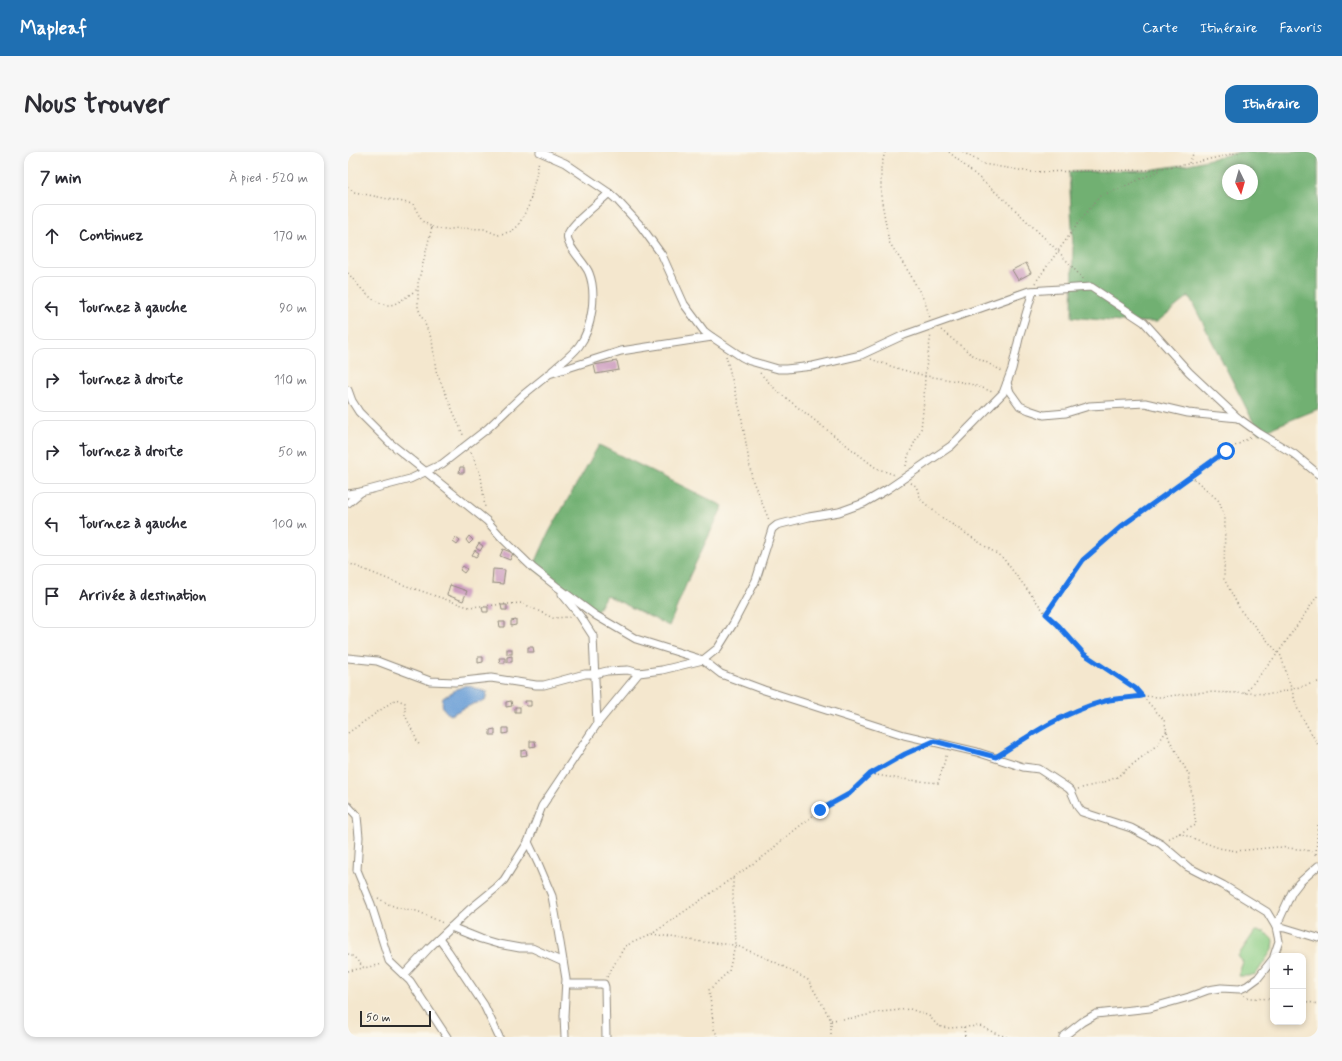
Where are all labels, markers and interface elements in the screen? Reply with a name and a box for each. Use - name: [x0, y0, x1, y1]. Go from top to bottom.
- text: Mapleaf: [20, 16, 87, 41]
- text: Carte: [1142, 19, 1178, 37]
- text: Itinéraire: [1200, 19, 1257, 37]
- text: Favoris: [1279, 19, 1322, 37]
- button: Itinéraire: [1225, 85, 1318, 123]
- text: Nous trouver: [24, 86, 169, 123]
- north arrow: [1222, 164, 1258, 200]
- text: 7 min: [40, 167, 82, 189]
- text: À pied · 520 m: [229, 170, 308, 187]
- icon: ahead: [41, 225, 63, 247]
- text: Continuez: [79, 226, 143, 246]
- text: 170 m: [273, 228, 307, 245]
- icon: left: [41, 297, 63, 319]
- text: Tournez à gauche: [79, 298, 187, 318]
- text: 90 m: [279, 300, 307, 317]
- icon: right: [41, 369, 63, 391]
- text: Tournez à droite: [79, 370, 183, 390]
- text: 110 m: [274, 372, 307, 389]
- icon: right: [41, 441, 63, 463]
- text: Tournez à droite: [79, 442, 183, 462]
- route start: [1217, 442, 1235, 460]
- text: 50 m: [278, 444, 307, 461]
- icon: left: [41, 513, 63, 535]
- text: Tournez à gauche: [79, 514, 187, 534]
- text: 100 m: [272, 516, 307, 533]
- icon: arrive: [41, 585, 63, 607]
- text: Arrivée à destination: [79, 586, 206, 606]
- route end: [811, 801, 829, 819]
- map controls: [1270, 953, 1306, 1025]
- button: +: [1270, 953, 1306, 989]
- button: −: [1270, 989, 1306, 1025]
- scale bar: [360, 1009, 431, 1028]
- text: 50 m: [366, 1011, 391, 1025]

